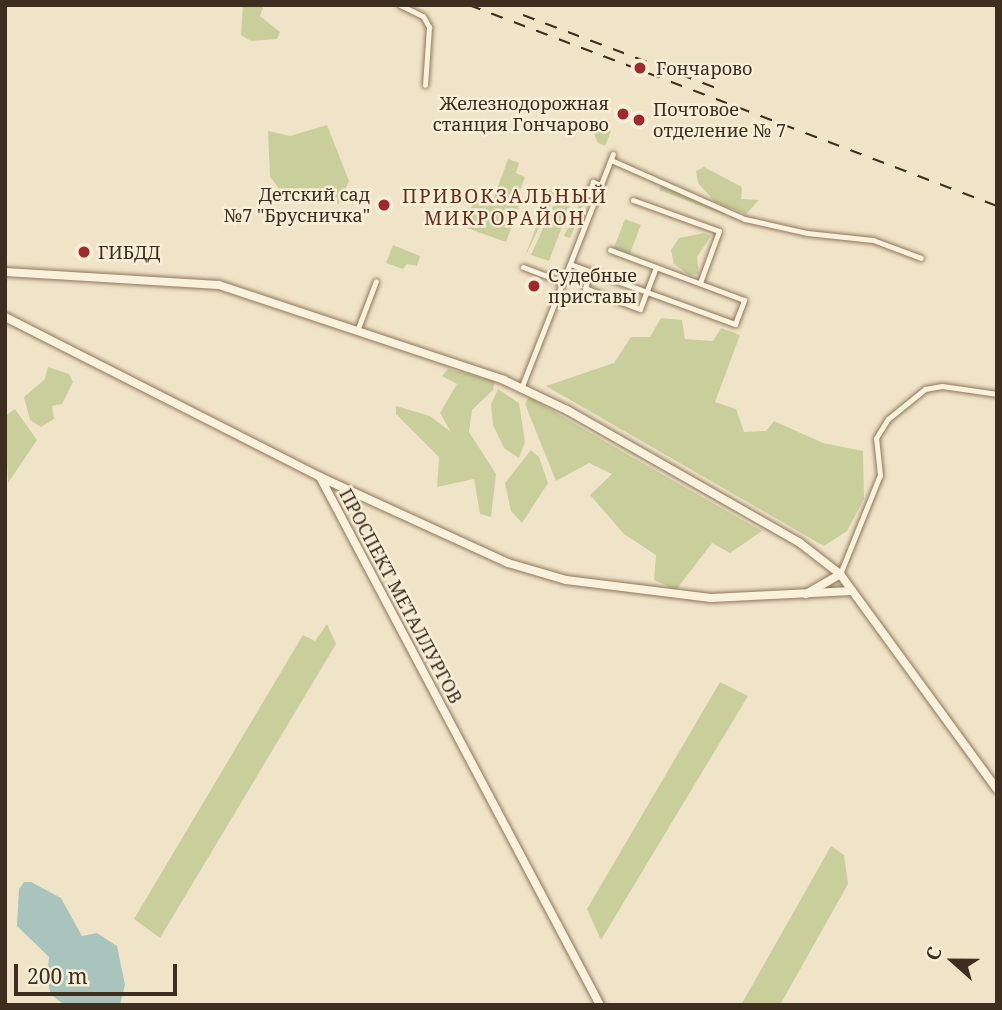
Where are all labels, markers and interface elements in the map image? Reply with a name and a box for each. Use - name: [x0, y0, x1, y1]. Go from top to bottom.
- place label: Гончарово: [656, 57, 752, 79]
- marker: Гончарово: [630, 58, 650, 78]
- place label: Железнодорожная станция Гончарово: [433, 93, 609, 136]
- place label: Почтовое отделение № 7: [653, 99, 786, 142]
- marker: Железнодорожная станция Гончарово: [615, 106, 631, 122]
- marker: Почтовое отделение № 7: [631, 112, 647, 128]
- place label: Детский сад №7 "Брусничка": [224, 184, 370, 227]
- district label: ПРИВОКЗАЛЬНЫЙ МИКРОРАЙОН: [404, 186, 606, 230]
- marker: Детский сад №7 "Брусничка": [376, 197, 392, 213]
- place label: ГИБДД: [98, 241, 161, 263]
- marker: ГИБДД: [76, 244, 92, 260]
- place label: Судебные приставы: [548, 265, 637, 308]
- marker: Судебные приставы: [526, 278, 542, 294]
- street label: ПРОСПЕКТ МЕТАЛЛУРГОВ: [335, 485, 467, 707]
- north arrow: [918, 926, 988, 996]
- text: С: [919, 943, 948, 964]
- scale bar: [18, 950, 180, 994]
- text: 200 m: [27, 962, 88, 990]

